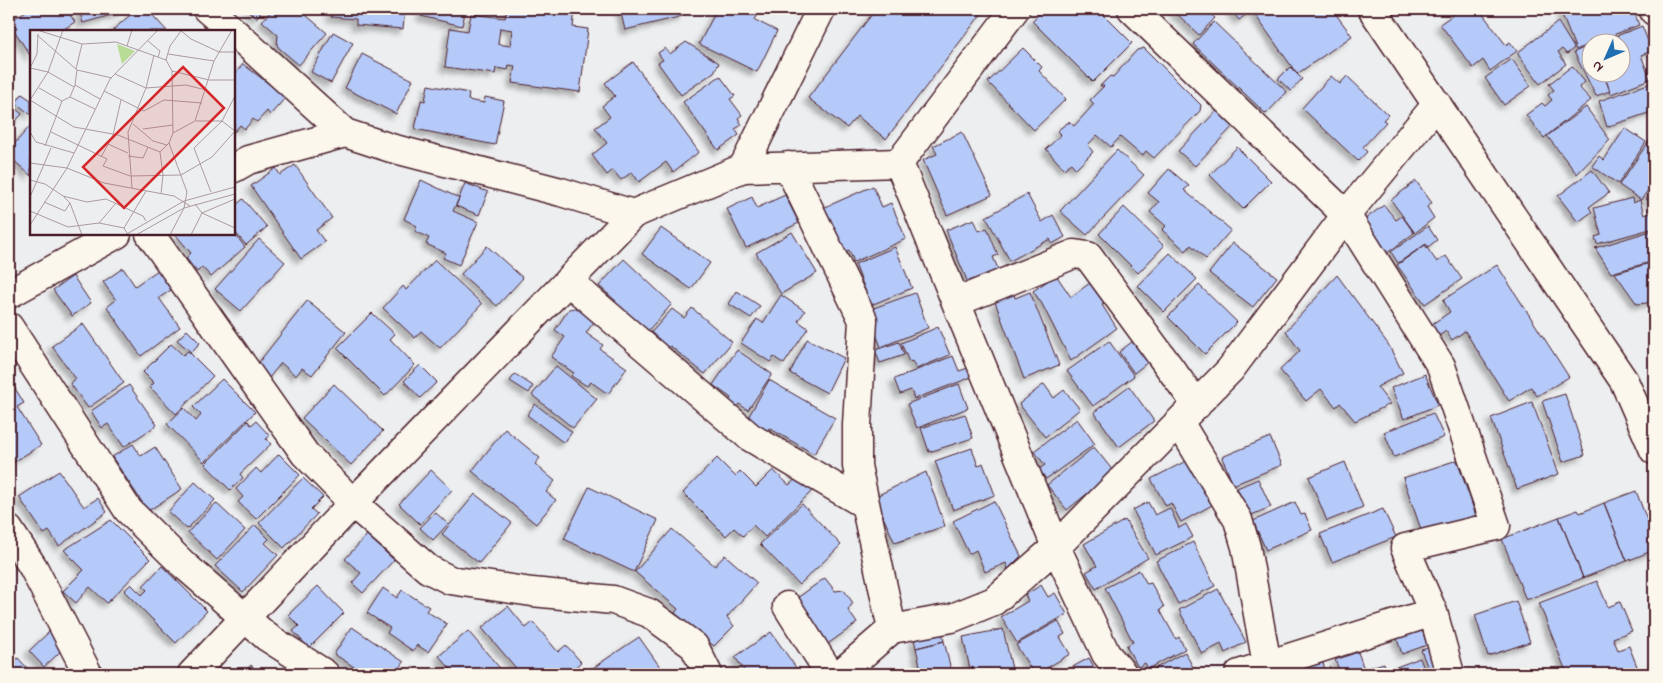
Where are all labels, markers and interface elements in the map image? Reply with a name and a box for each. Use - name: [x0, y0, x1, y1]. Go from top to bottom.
- inset map: [30, 30, 235, 235]
- north arrow: [1580, 32, 1630, 82]
- text: N: [1587, 55, 1609, 77]

